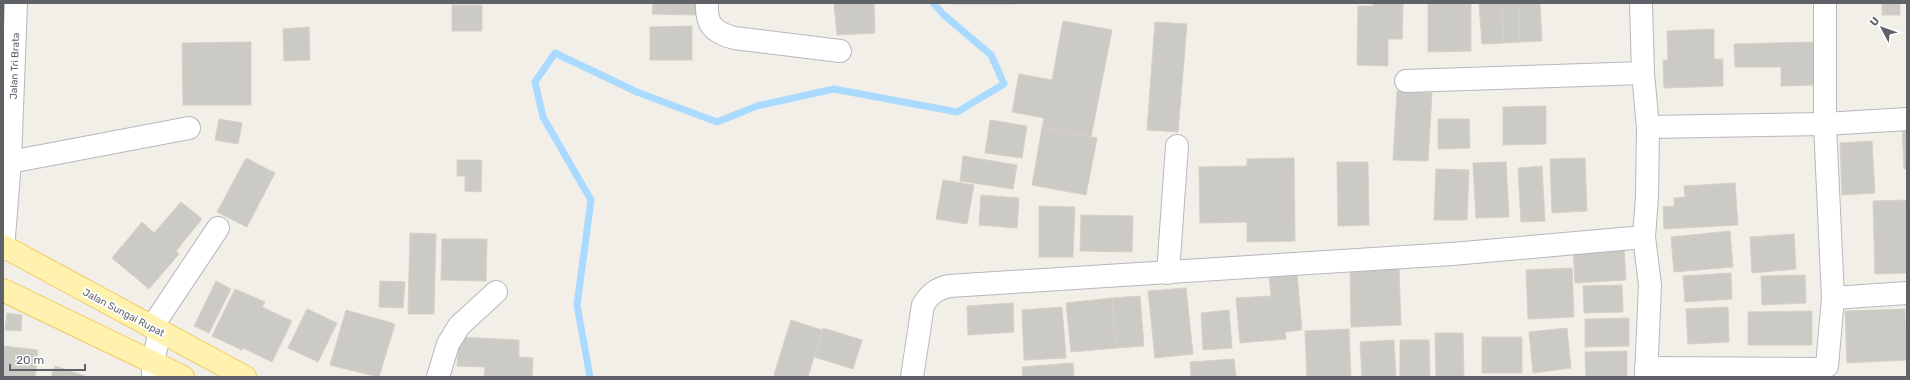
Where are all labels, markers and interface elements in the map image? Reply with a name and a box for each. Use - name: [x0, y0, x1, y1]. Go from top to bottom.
- north arrow: [1862, 8, 1902, 48]
- text: U: [1867, 14, 1882, 29]
- street label: Jalan Tri Brata: [8, 32, 22, 100]
- street label: Jalan Sungai Rupat: [81, 286, 167, 340]
- scale bar: [10, 346, 85, 372]
- text: 20 m: [16, 353, 44, 367]

